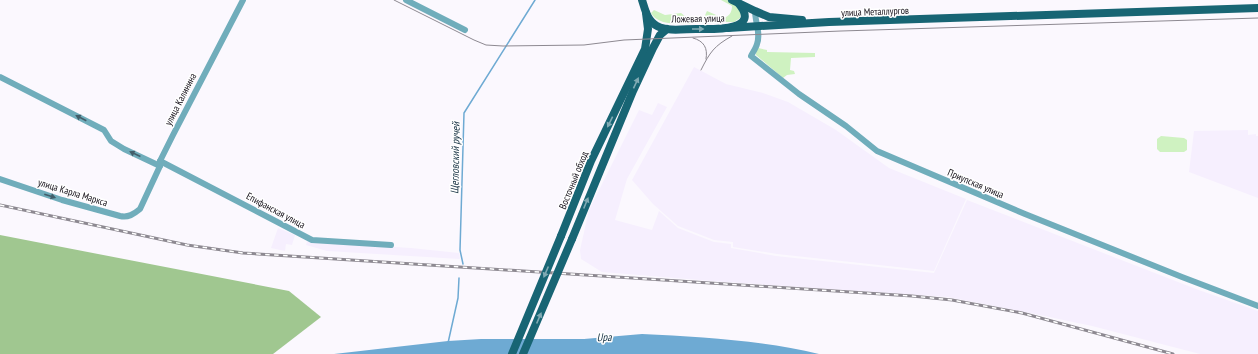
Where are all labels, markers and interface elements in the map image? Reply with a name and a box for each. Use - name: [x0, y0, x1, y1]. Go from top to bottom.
- street label: улица Металлургов: [841, 4, 909, 19]
- street label: Ложевая улица: [670, 12, 725, 25]
- one-way arrow: [692, 26, 705, 32]
- street label: улица Калинина: [162, 71, 199, 128]
- one-way arrow: [633, 77, 639, 89]
- one-way arrow: [75, 115, 87, 121]
- one-way arrow: [607, 116, 613, 127]
- water label: Щегловский ручей: [447, 121, 463, 194]
- street label: Восточный обход: [556, 149, 591, 211]
- one-way arrow: [129, 151, 141, 157]
- street label: Приупская улица: [946, 166, 1006, 201]
- street label: улица Карла Маркса: [36, 176, 109, 209]
- street label: Епифанская улица: [244, 190, 307, 231]
- one-way arrow: [45, 193, 57, 199]
- one-way arrow: [584, 197, 590, 209]
- one-way arrow: [543, 267, 549, 278]
- one-way arrow: [535, 312, 542, 324]
- water label: Upa: [596, 330, 612, 344]

